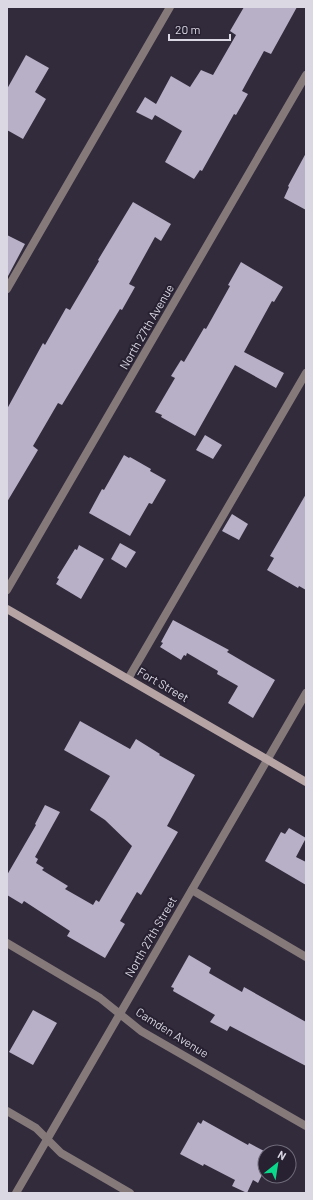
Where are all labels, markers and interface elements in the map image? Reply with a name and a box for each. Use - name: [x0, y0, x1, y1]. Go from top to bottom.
- scale bar: [169, 16, 230, 42]
- text: 20 m: [175, 22, 201, 36]
- street label: North 27th Avenue: [116, 281, 176, 372]
- street label: Fort Street: [135, 664, 192, 704]
- street label: North 27th Street: [121, 894, 179, 979]
- street label: Camden Avenue: [134, 1004, 211, 1060]
- north arrow: [257, 1144, 297, 1184]
- text: N: [276, 1147, 289, 1162]

